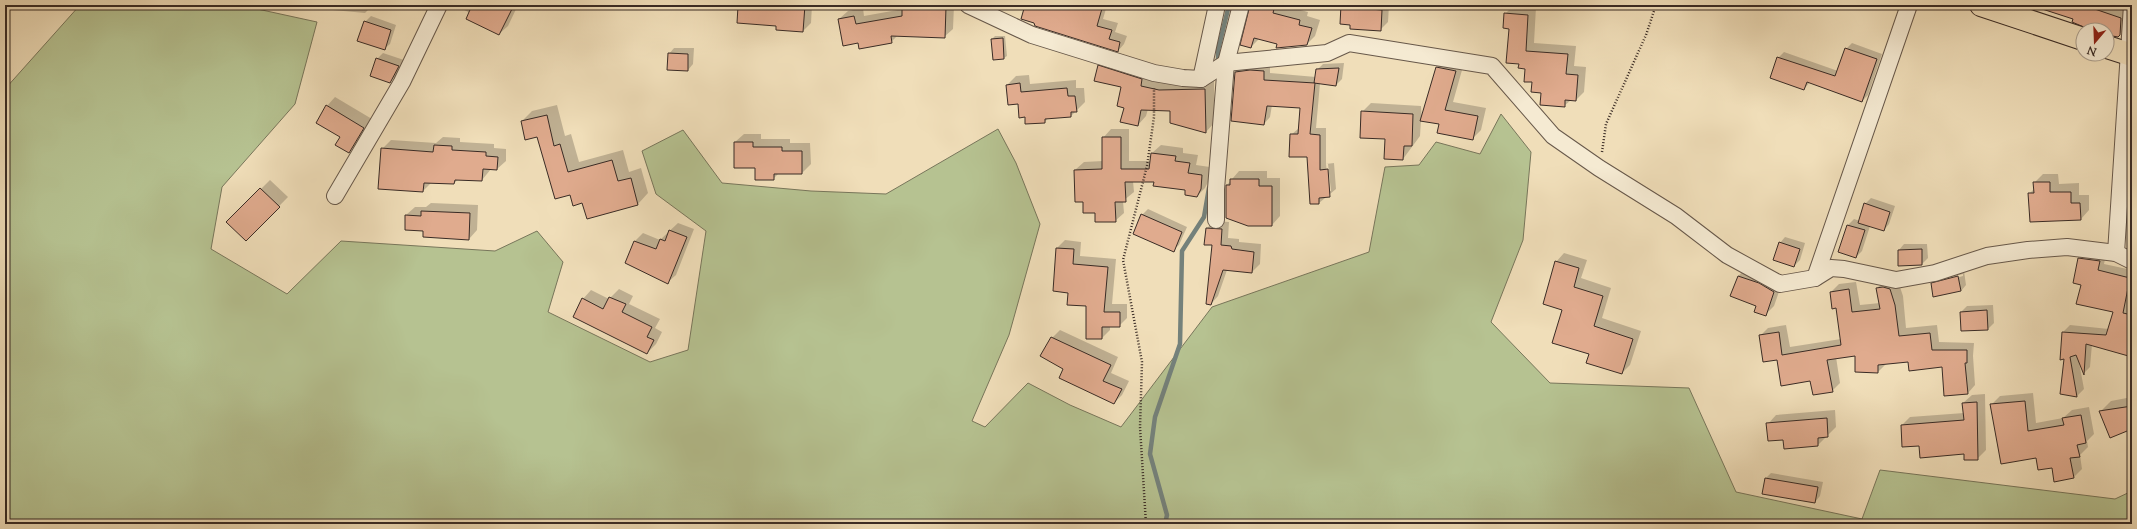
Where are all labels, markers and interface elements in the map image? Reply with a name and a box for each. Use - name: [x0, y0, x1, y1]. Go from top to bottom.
- north arrow: [2075, 22, 2115, 62]
- text: N: [2085, 41, 2100, 60]

